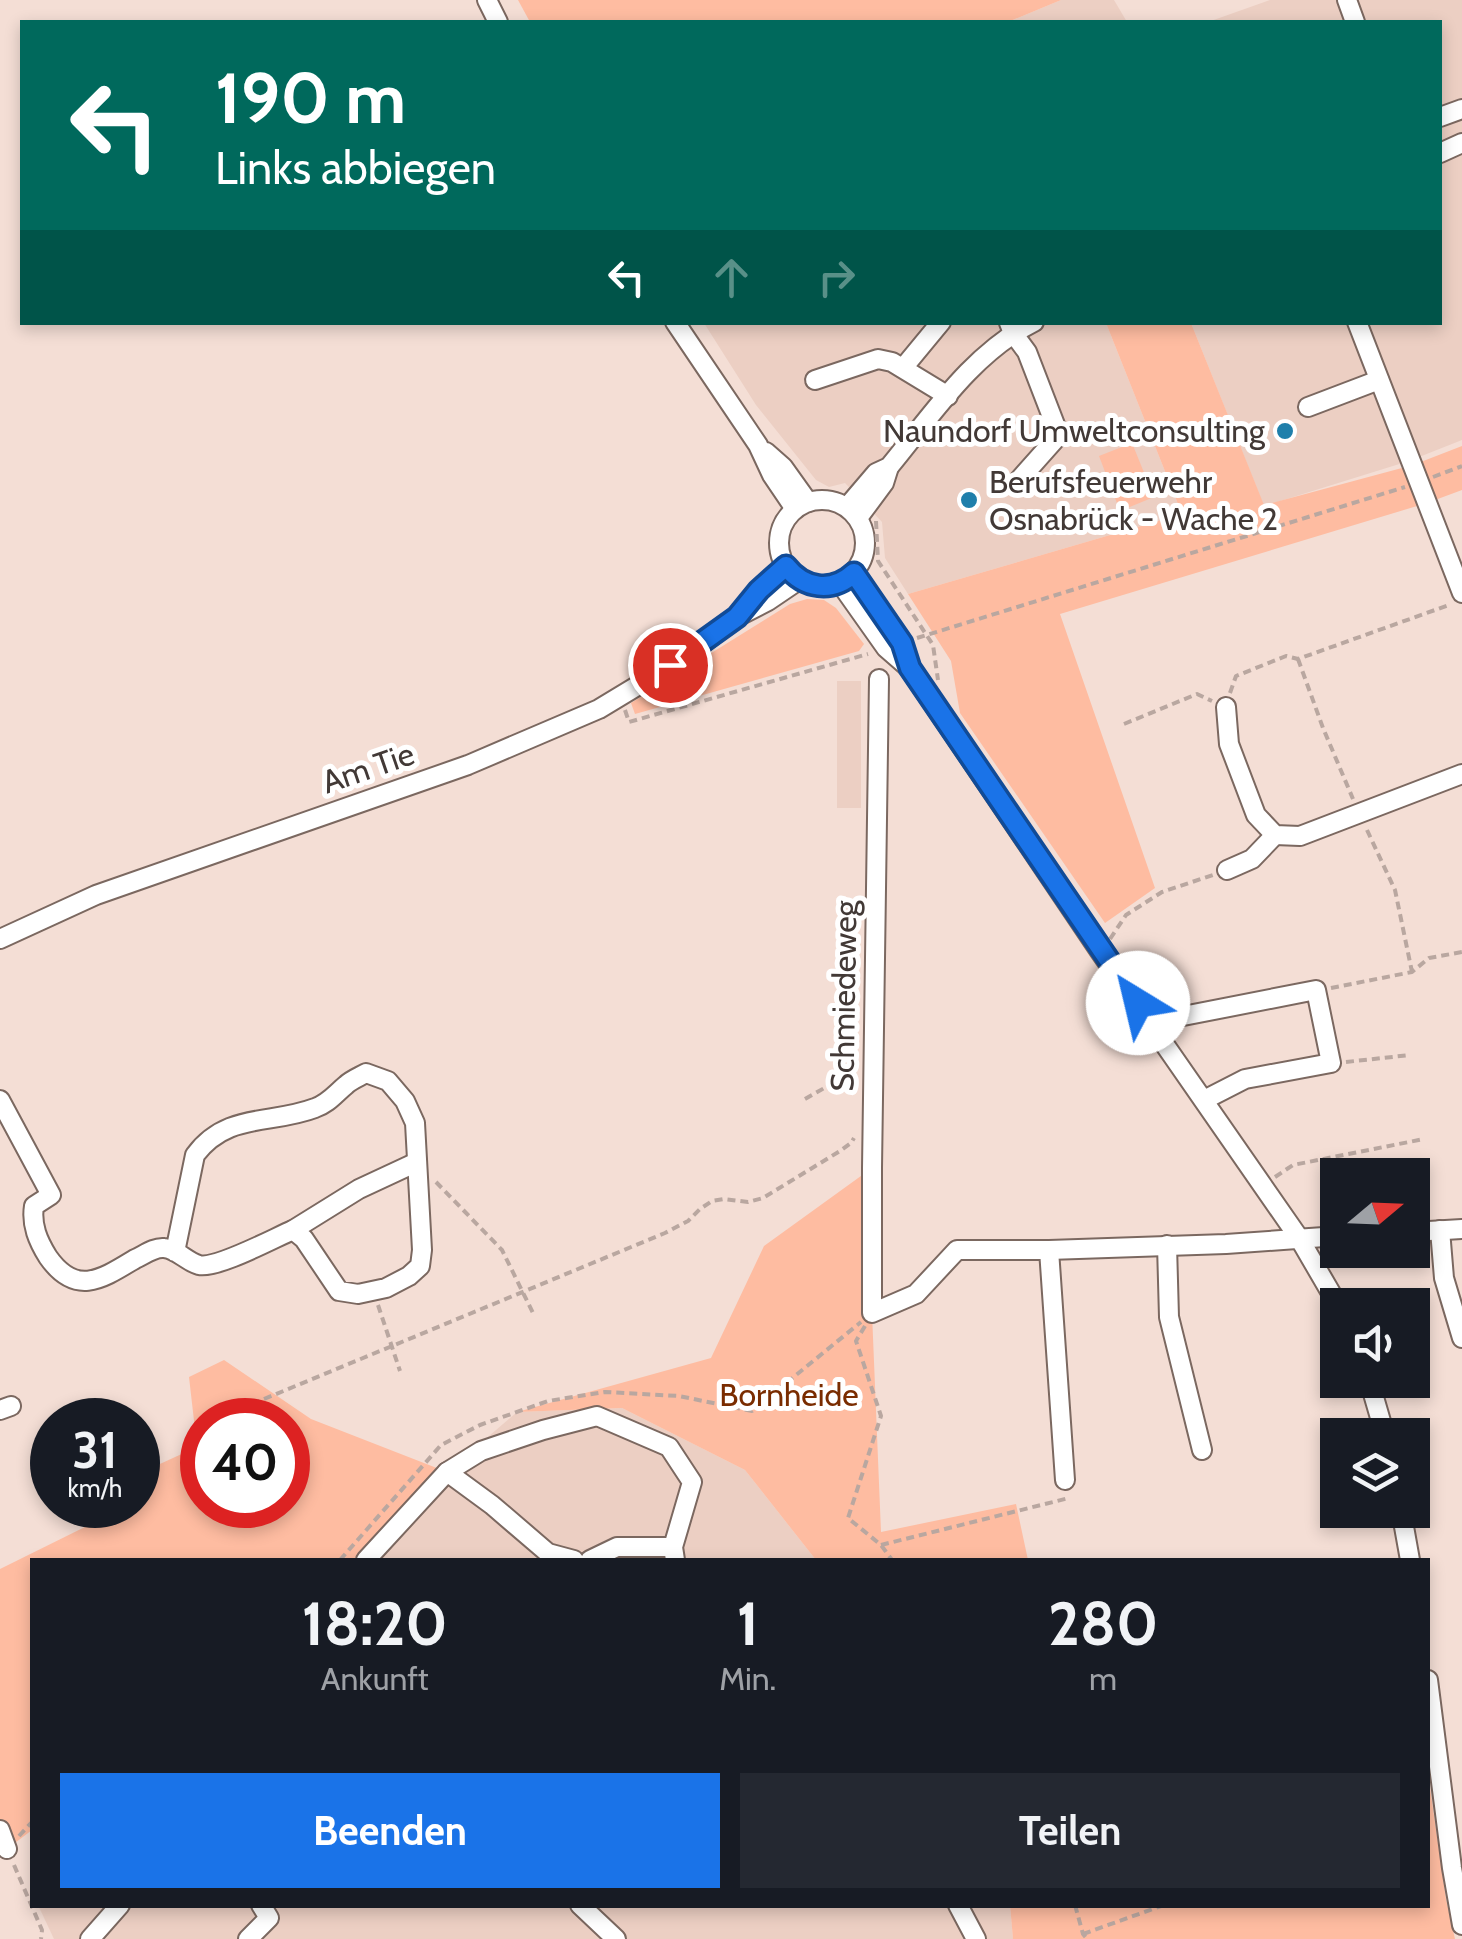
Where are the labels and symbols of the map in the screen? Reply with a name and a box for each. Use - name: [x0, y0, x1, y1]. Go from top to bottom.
- place label: Naundorf Umweltconsulting: [883, 411, 1266, 450]
- marker: Naundorf Umweltconsulting: [1274, 420, 1296, 442]
- place label: Berufsfeuerwehr Osnabrück - Wache 2: [989, 462, 1278, 538]
- marker: Berufsfeuerwehr Osnabrück - Wache 2: [958, 489, 980, 511]
- pin: [628, 623, 713, 708]
- street label: Am Tie: [317, 734, 419, 801]
- street label: Schmiedeweg: [822, 899, 865, 1092]
- position arrow: [1086, 951, 1190, 1055]
- north arrow: [1320, 1158, 1430, 1268]
- park label: Bornheide: [719, 1375, 859, 1414]
- speed limit sign: 40: [180, 1398, 310, 1528]

